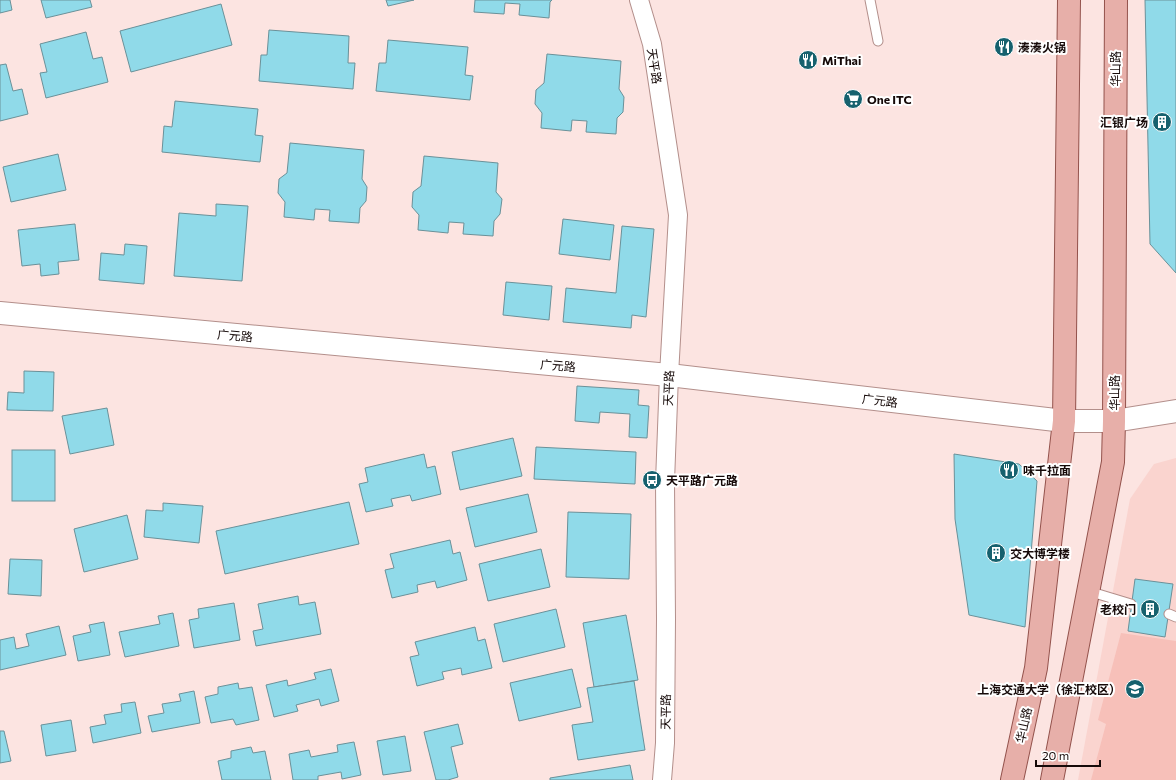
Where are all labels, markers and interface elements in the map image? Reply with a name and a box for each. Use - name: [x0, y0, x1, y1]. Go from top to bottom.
- restaurant icon: 湊湊火锅: [993, 36, 1015, 58]
- place label: 湊湊火锅: [1018, 40, 1066, 54]
- street label: 天平路: [645, 47, 665, 85]
- restaurant icon: MiThai: [797, 49, 819, 71]
- street label: 华山路: [1108, 51, 1122, 87]
- place label: MiThai: [822, 53, 861, 67]
- supermarket icon: One ITC: [842, 88, 864, 110]
- place label: One ITC: [867, 92, 912, 106]
- building icon: 汇银广场: [1151, 111, 1173, 133]
- place label: 汇银广场: [1100, 115, 1148, 129]
- street label: 广元路: [216, 326, 254, 344]
- street label: 广元路: [539, 356, 577, 374]
- street label: 天平路: [660, 370, 676, 406]
- street label: 华山路: [1107, 375, 1121, 411]
- street label: 广元路: [861, 391, 899, 409]
- restaurant icon: 味千拉面: [998, 459, 1020, 481]
- place label: 味千拉面: [1023, 463, 1071, 477]
- bus stop icon: 天平路广元路: [641, 469, 663, 491]
- place label: 天平路广元路: [666, 473, 738, 487]
- building icon: 交大博学楼: [985, 542, 1007, 564]
- place label: 交大博学楼: [1010, 546, 1070, 560]
- building icon: 老校门: [1139, 598, 1161, 620]
- place label: 老校门: [1100, 602, 1136, 616]
- school or university icon: 上海交通大学（徐汇校区）: [1124, 678, 1146, 700]
- place label: 上海交通大学（徐汇校区）: [977, 682, 1121, 696]
- street label: 天平路: [658, 694, 672, 730]
- street label: 华山路: [1012, 706, 1034, 744]
- scale bar: [1036, 742, 1100, 768]
- text: 20 m: [1042, 748, 1069, 762]

